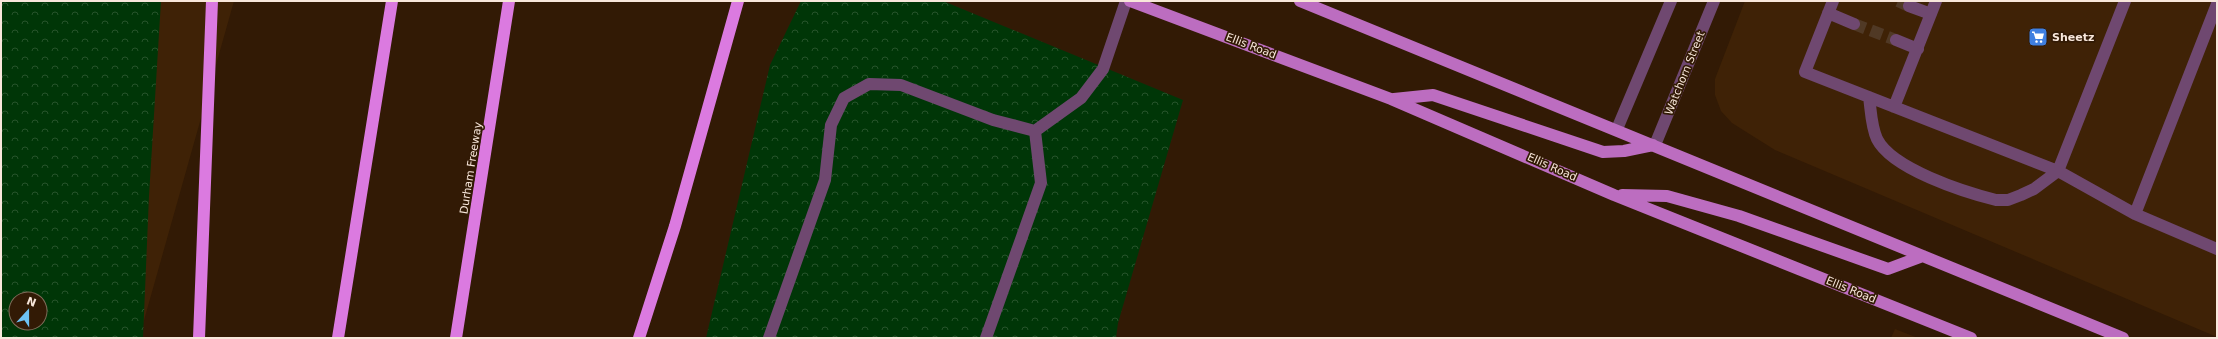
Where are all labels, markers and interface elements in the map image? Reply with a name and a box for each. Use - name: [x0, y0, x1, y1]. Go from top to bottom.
- supermarket icon: Sheetz: [2027, 26, 2049, 48]
- street label: Watchorn Street: [1662, 29, 1708, 117]
- street label: Ellis Road: [1224, 30, 1278, 62]
- place label: Sheetz: [2052, 31, 2094, 44]
- street label: Durham Freeway: [457, 120, 485, 215]
- street label: Ellis Road: [1525, 150, 1579, 184]
- street label: Ellis Road: [1824, 274, 1878, 306]
- north arrow: [8, 291, 48, 331]
- text: N: [25, 294, 38, 310]

